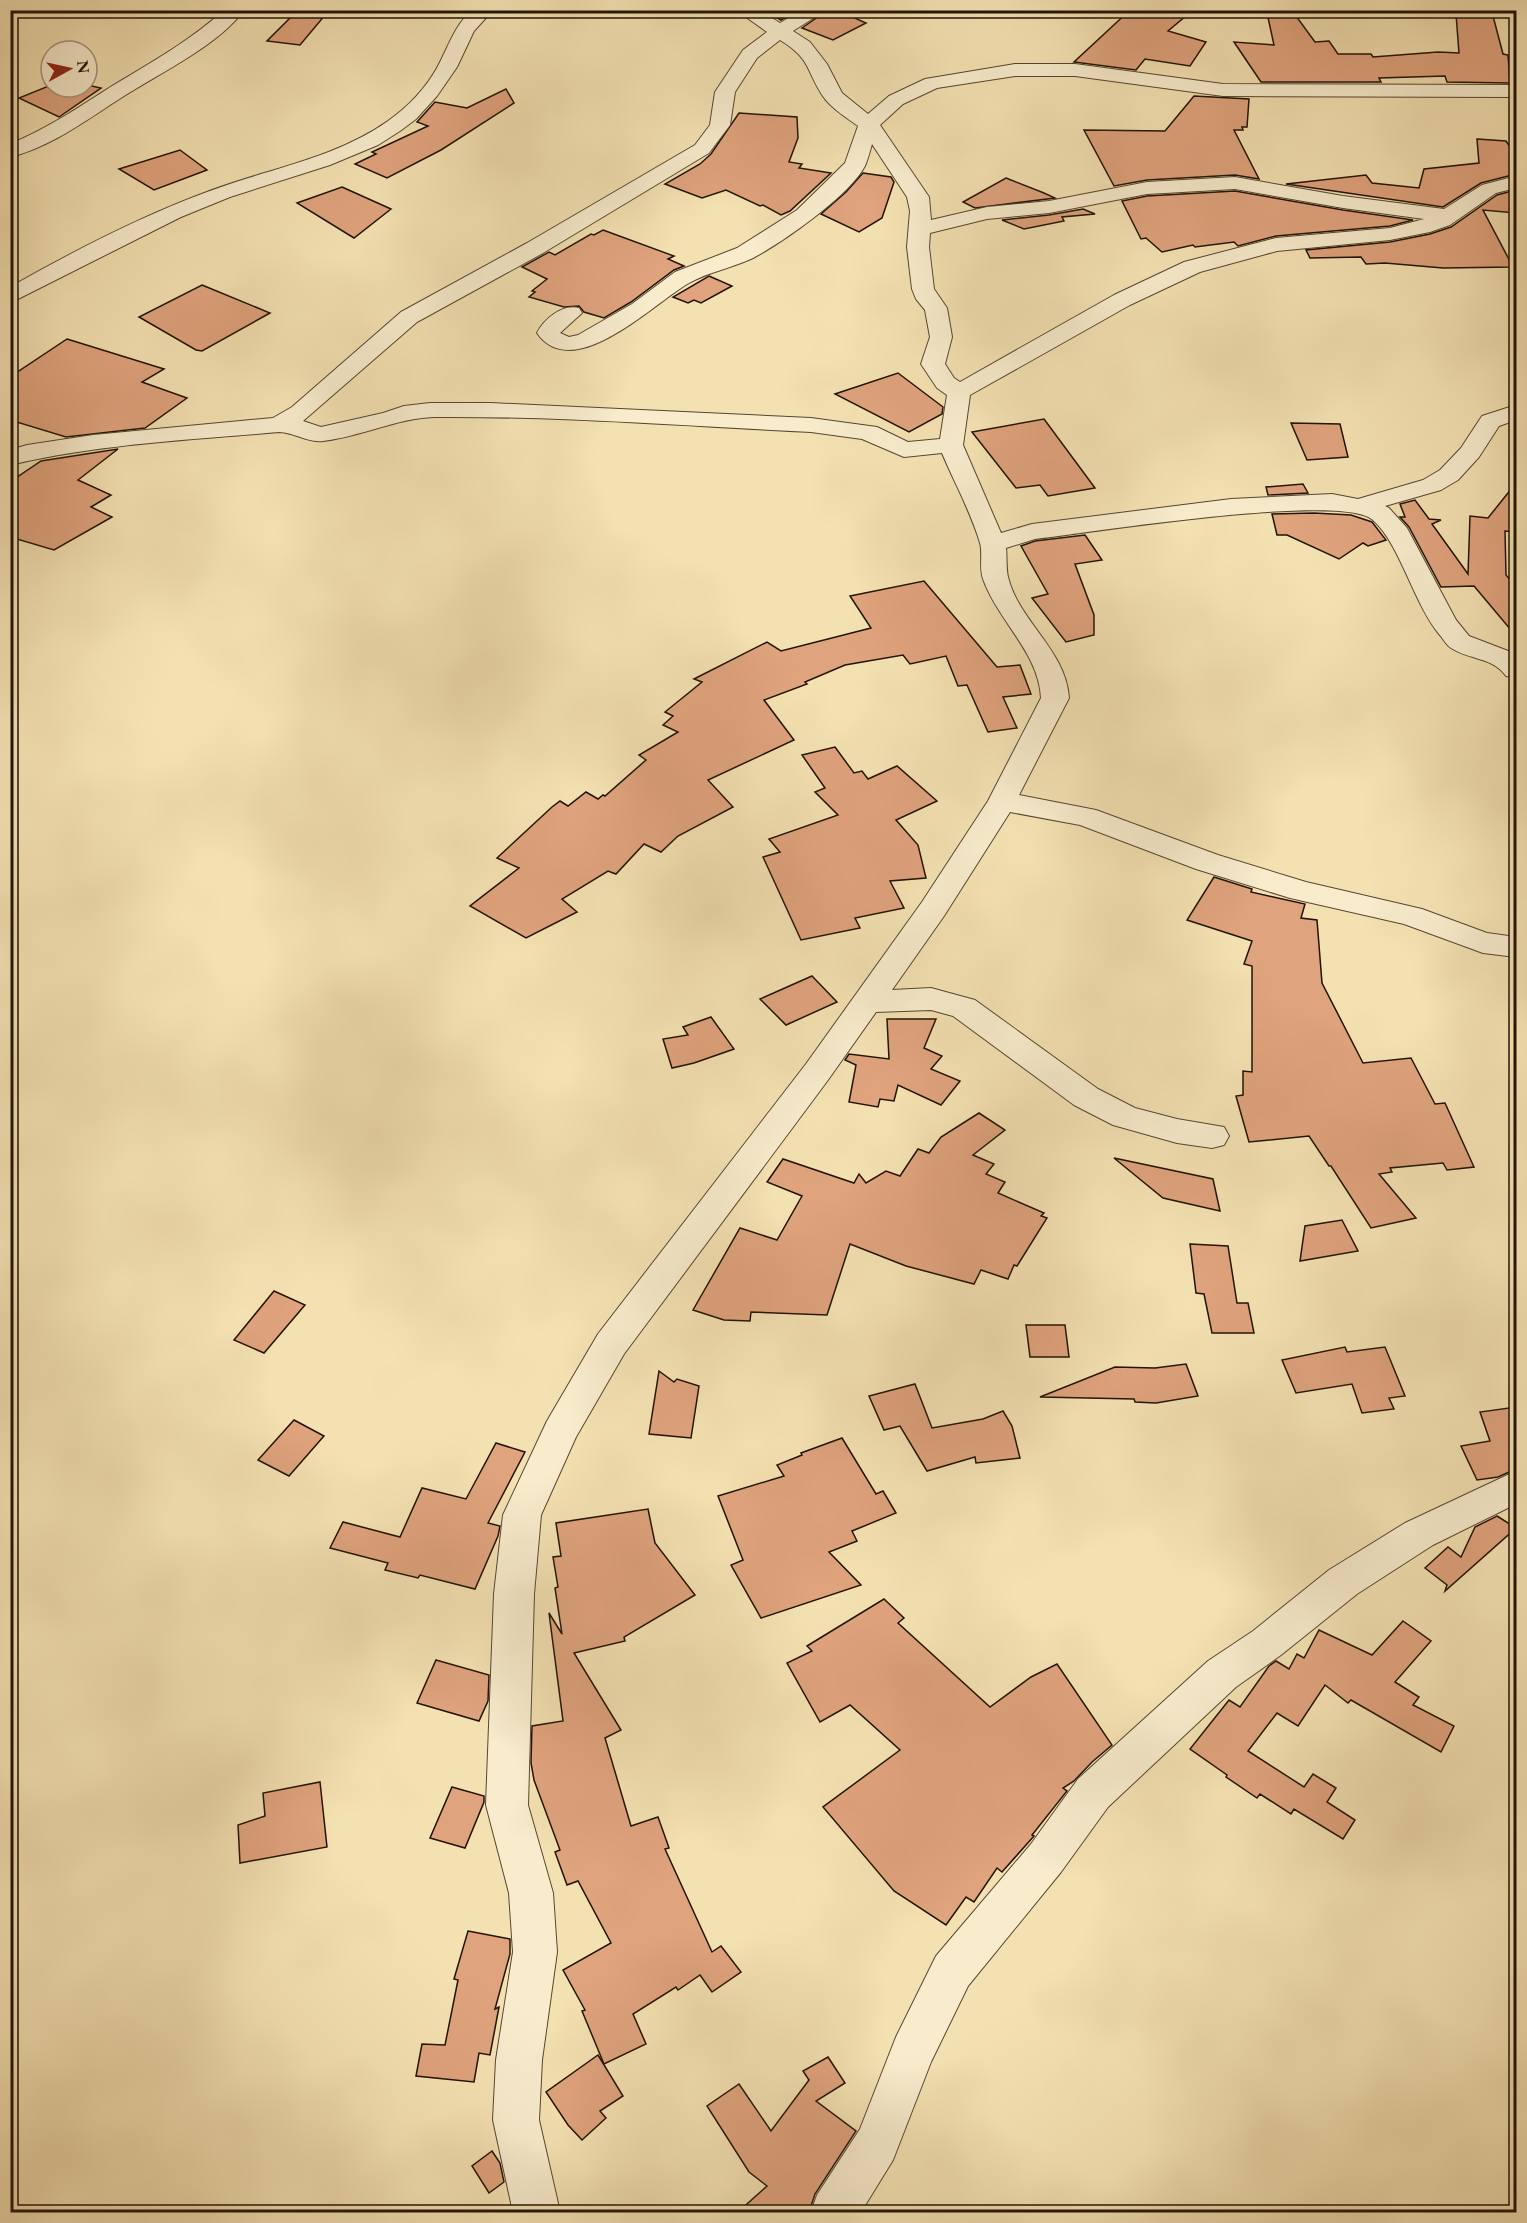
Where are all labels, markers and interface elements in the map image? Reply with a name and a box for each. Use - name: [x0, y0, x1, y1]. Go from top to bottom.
- north arrow: [39, 39, 99, 99]
- text: N: [72, 59, 95, 75]

